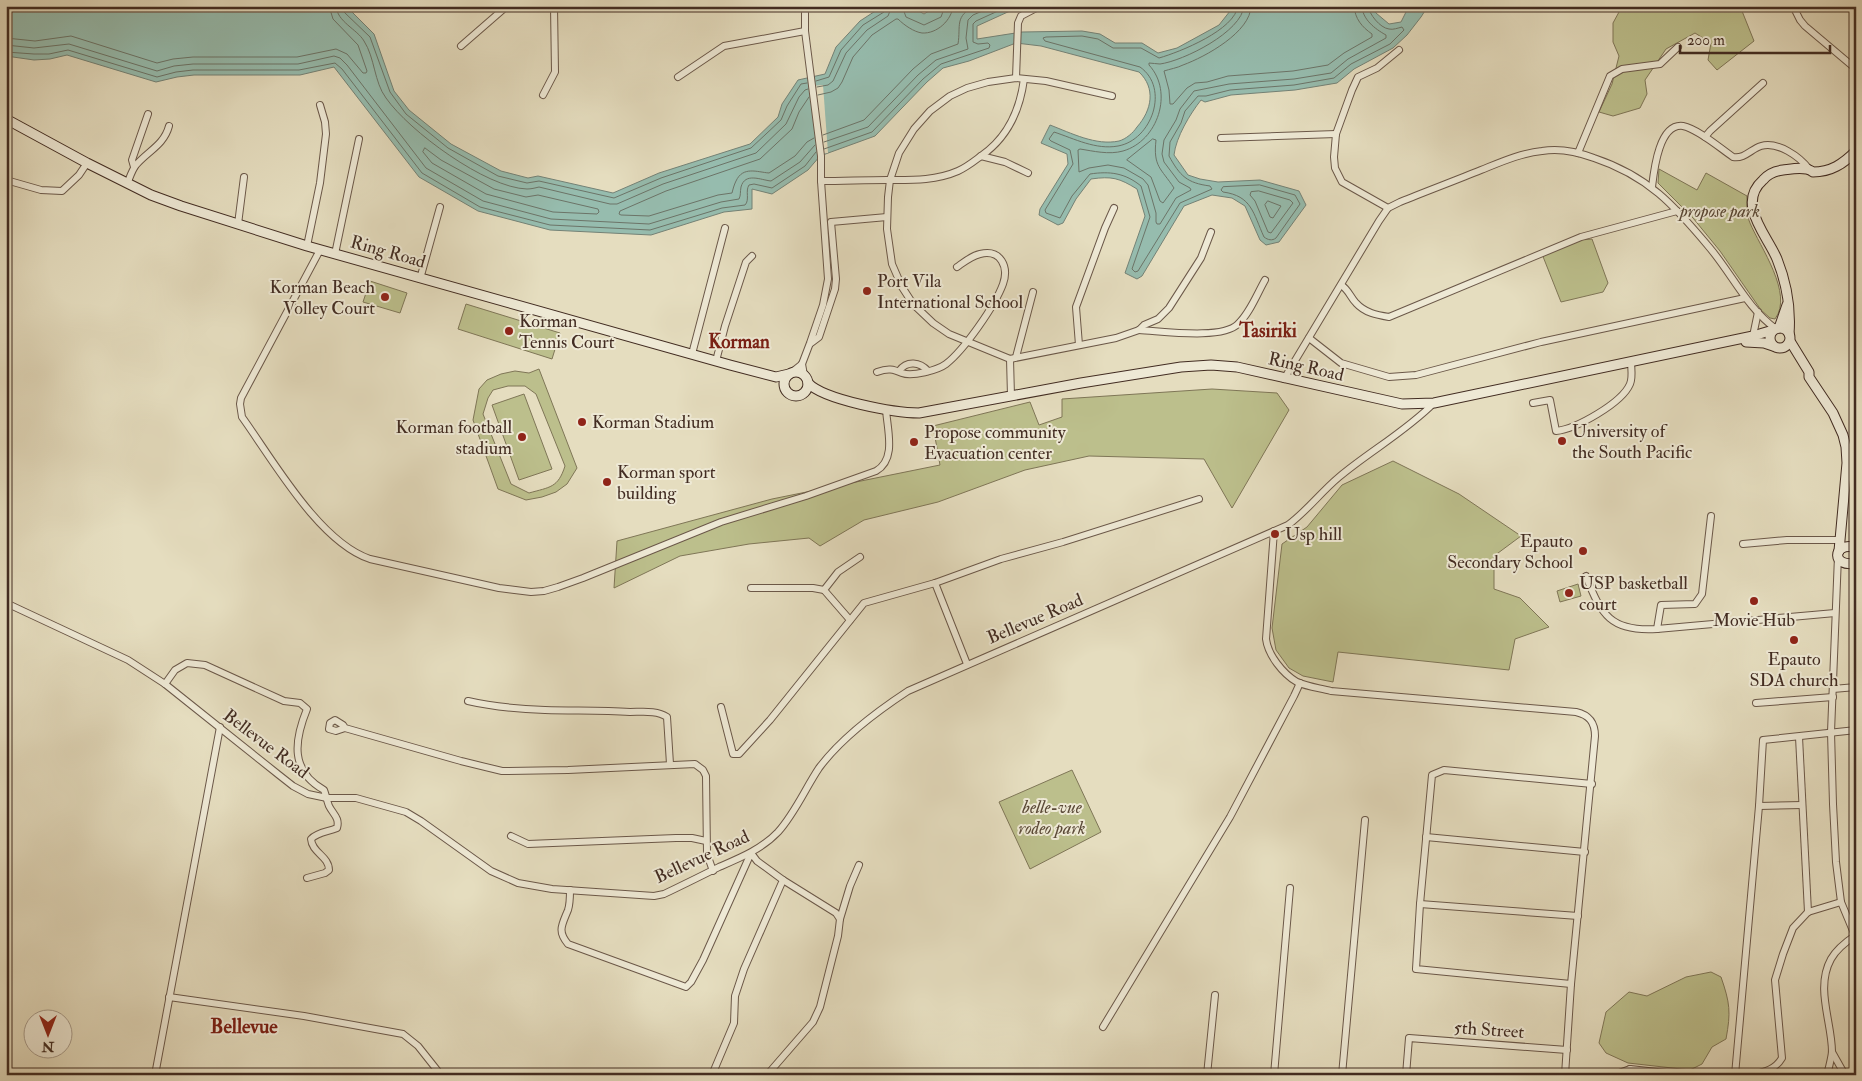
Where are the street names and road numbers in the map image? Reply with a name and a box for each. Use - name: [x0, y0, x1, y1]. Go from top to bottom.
- street label: Ring Road: [348, 230, 428, 274]
- street label: Ring Road: [1266, 347, 1346, 387]
- street label: Bellevue Road: [984, 588, 1087, 650]
- street label: Bellevue Road: [218, 704, 314, 784]
- street label: Bellevue Road: [651, 825, 753, 889]
- street label: 5th Street: [1453, 1016, 1525, 1044]

